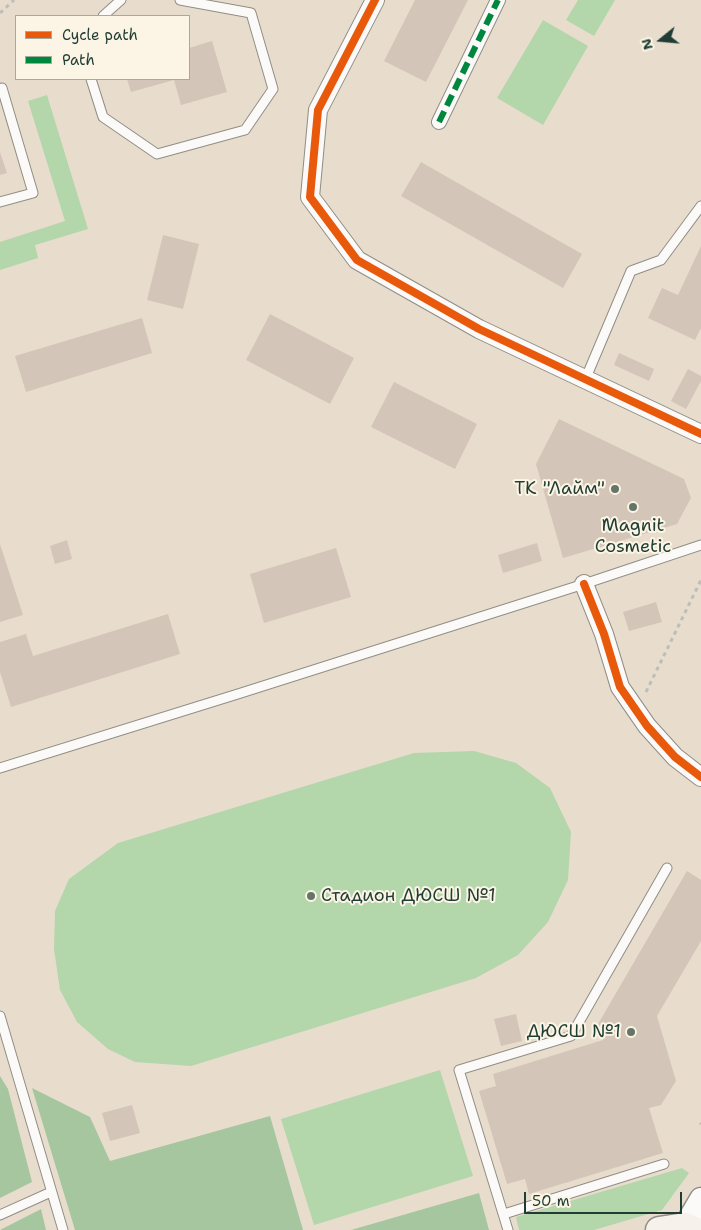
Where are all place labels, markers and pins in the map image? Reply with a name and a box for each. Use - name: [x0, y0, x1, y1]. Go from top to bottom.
- place label: ТК "Лайм": [514, 478, 605, 500]
- marker: ТК "Лайм": [609, 483, 621, 495]
- marker: Magnit Cosmetic: [627, 501, 639, 513]
- place label: Magnit Cosmetic: [595, 515, 671, 558]
- place label: Стадион ДЮСШ №1: [321, 885, 496, 907]
- marker: Стадион ДЮСШ №1: [305, 890, 317, 902]
- place label: ДЮСШ №1: [527, 1021, 621, 1043]
- marker: ДЮСШ №1: [625, 1026, 637, 1038]

